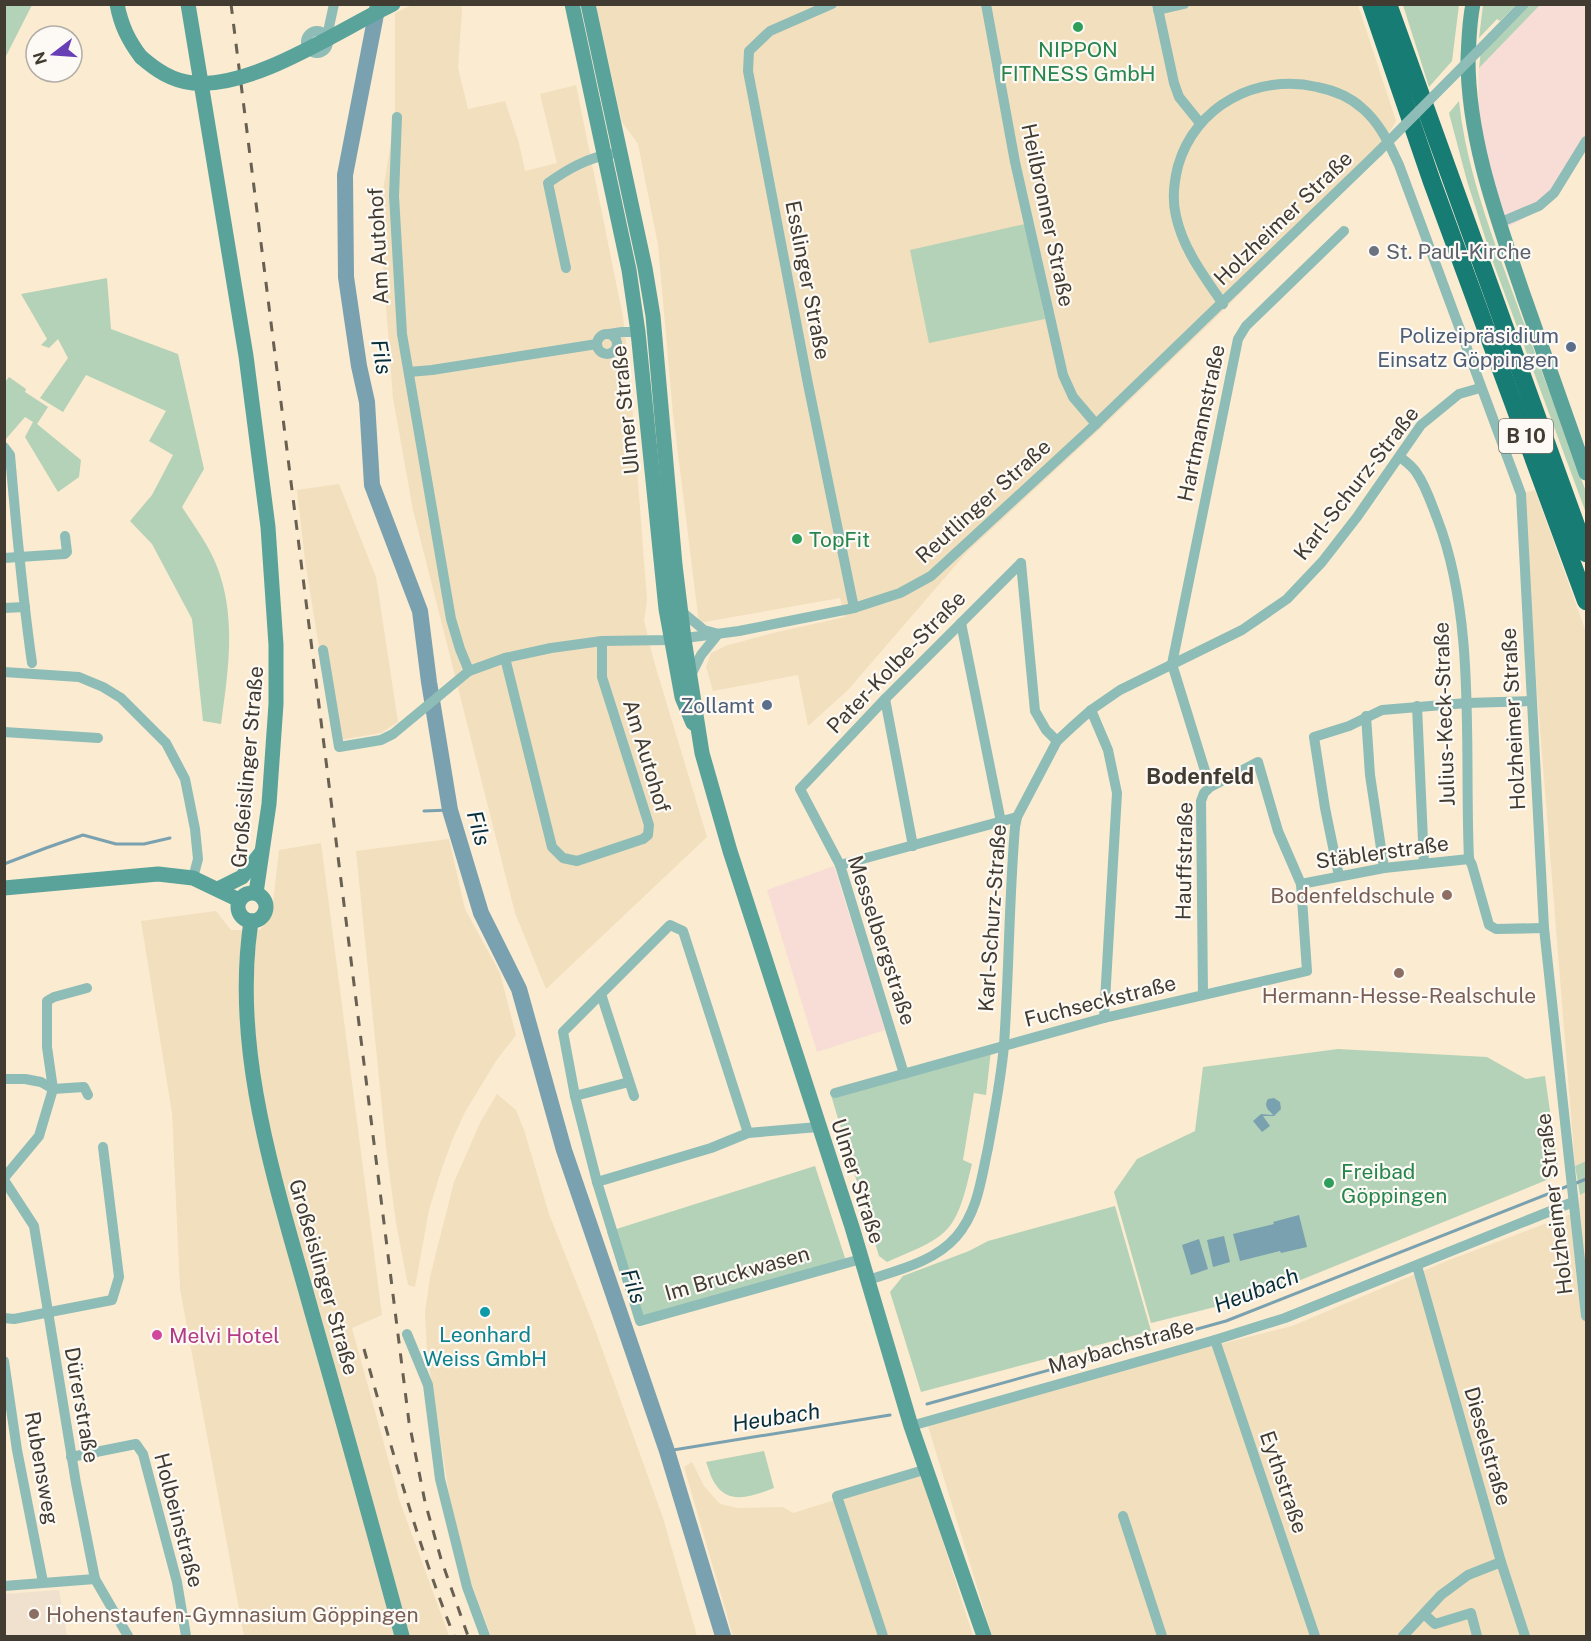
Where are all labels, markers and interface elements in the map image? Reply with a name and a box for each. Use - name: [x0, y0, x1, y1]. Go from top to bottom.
- marker: NIPPON FITNESS GmbH: [1071, 20, 1085, 34]
- north arrow: [24, 24, 84, 84]
- place label: NIPPON FITNESS GmbH: [1000, 37, 1156, 86]
- text: N: [29, 49, 51, 67]
- street label: Heilbronner Straße: [1016, 121, 1080, 309]
- street label: Holzheimer Straße: [1209, 146, 1357, 290]
- street label: Am Autohof: [362, 187, 394, 305]
- street label: Esslinger Straße: [780, 198, 836, 362]
- place label: St. Paul-Kirche: [1386, 239, 1532, 264]
- marker: St. Paul-Kirche: [1367, 244, 1381, 258]
- place label: Polizeipräsidium Einsatz Göppingen: [1377, 323, 1559, 372]
- water label: Fils: [366, 337, 398, 377]
- marker: Polizeipräsidium Einsatz Göppingen: [1564, 340, 1578, 354]
- street label: Hartmannstraße: [1172, 342, 1230, 504]
- street label: Ulmer Straße: [606, 344, 644, 476]
- street label: Karl-Schurz-Straße: [1288, 401, 1424, 565]
- road number: B 10: [1499, 419, 1553, 453]
- street label: Reutlinger Straße: [910, 434, 1056, 568]
- place label: TopFit: [809, 527, 870, 552]
- marker: TopFit: [790, 532, 804, 546]
- street label: Pater-Kolbe-Straße: [821, 585, 971, 739]
- street label: Julius-Keck-Straße: [1428, 621, 1460, 807]
- street label: Holzheimer Straße: [1496, 627, 1530, 811]
- street label: Großeislinger Straße: [226, 665, 268, 869]
- place label: Zollamt: [680, 693, 755, 718]
- street label: Am Autohof: [618, 697, 676, 815]
- marker: Zollamt: [760, 698, 774, 712]
- district label: Bodenfeld: [1146, 763, 1254, 789]
- street label: Hauffstraße: [1170, 802, 1198, 920]
- water label: Fils: [462, 808, 496, 849]
- street label: Karl-Schurz-Straße: [973, 823, 1011, 1013]
- street label: Stäblerstraße: [1314, 830, 1450, 874]
- street label: Messelbergstraße: [843, 852, 921, 1028]
- place label: Bodenfeldschule: [1270, 883, 1435, 908]
- marker: Bodenfeldschule: [1440, 888, 1454, 902]
- marker: Hermann-Hesse-Realschule: [1392, 966, 1406, 980]
- street label: Fuchseckstraße: [1022, 970, 1178, 1032]
- place label: Hermann-Hesse-Realschule: [1262, 983, 1536, 1008]
- street label: Holzheimer Straße: [1530, 1112, 1578, 1296]
- street label: Ulmer Straße: [826, 1115, 890, 1247]
- place label: Freibad Göppingen: [1341, 1159, 1447, 1208]
- street label: Großeislinger Straße: [284, 1176, 364, 1378]
- marker: Freibad Göppingen: [1322, 1176, 1336, 1190]
- street label: Im Bruckwasen: [662, 1240, 812, 1306]
- water label: Heubach: [1210, 1262, 1302, 1318]
- water label: Fils: [616, 1265, 652, 1307]
- marker: Leonhard Weiss GmbH: [478, 1305, 492, 1319]
- street label: Maybachstraße: [1045, 1313, 1197, 1379]
- place label: Leonhard Weiss GmbH: [423, 1322, 547, 1371]
- place label: Melvi Hotel: [169, 1323, 280, 1348]
- marker: Melvi Hotel: [150, 1328, 164, 1342]
- street label: Dürerstraße: [60, 1345, 104, 1465]
- street label: Dieselstraße: [1459, 1384, 1517, 1508]
- water label: Heubach: [730, 1397, 822, 1437]
- street label: Rubensweg: [20, 1409, 64, 1527]
- street label: Eythstraße: [1255, 1428, 1313, 1536]
- street label: Holbeinstraße: [149, 1450, 209, 1590]
- place label: Hohenstaufen-Gymnasium Göppingen: [46, 1602, 419, 1627]
- marker: Hohenstaufen-Gymnasium Göppingen: [27, 1607, 41, 1621]

